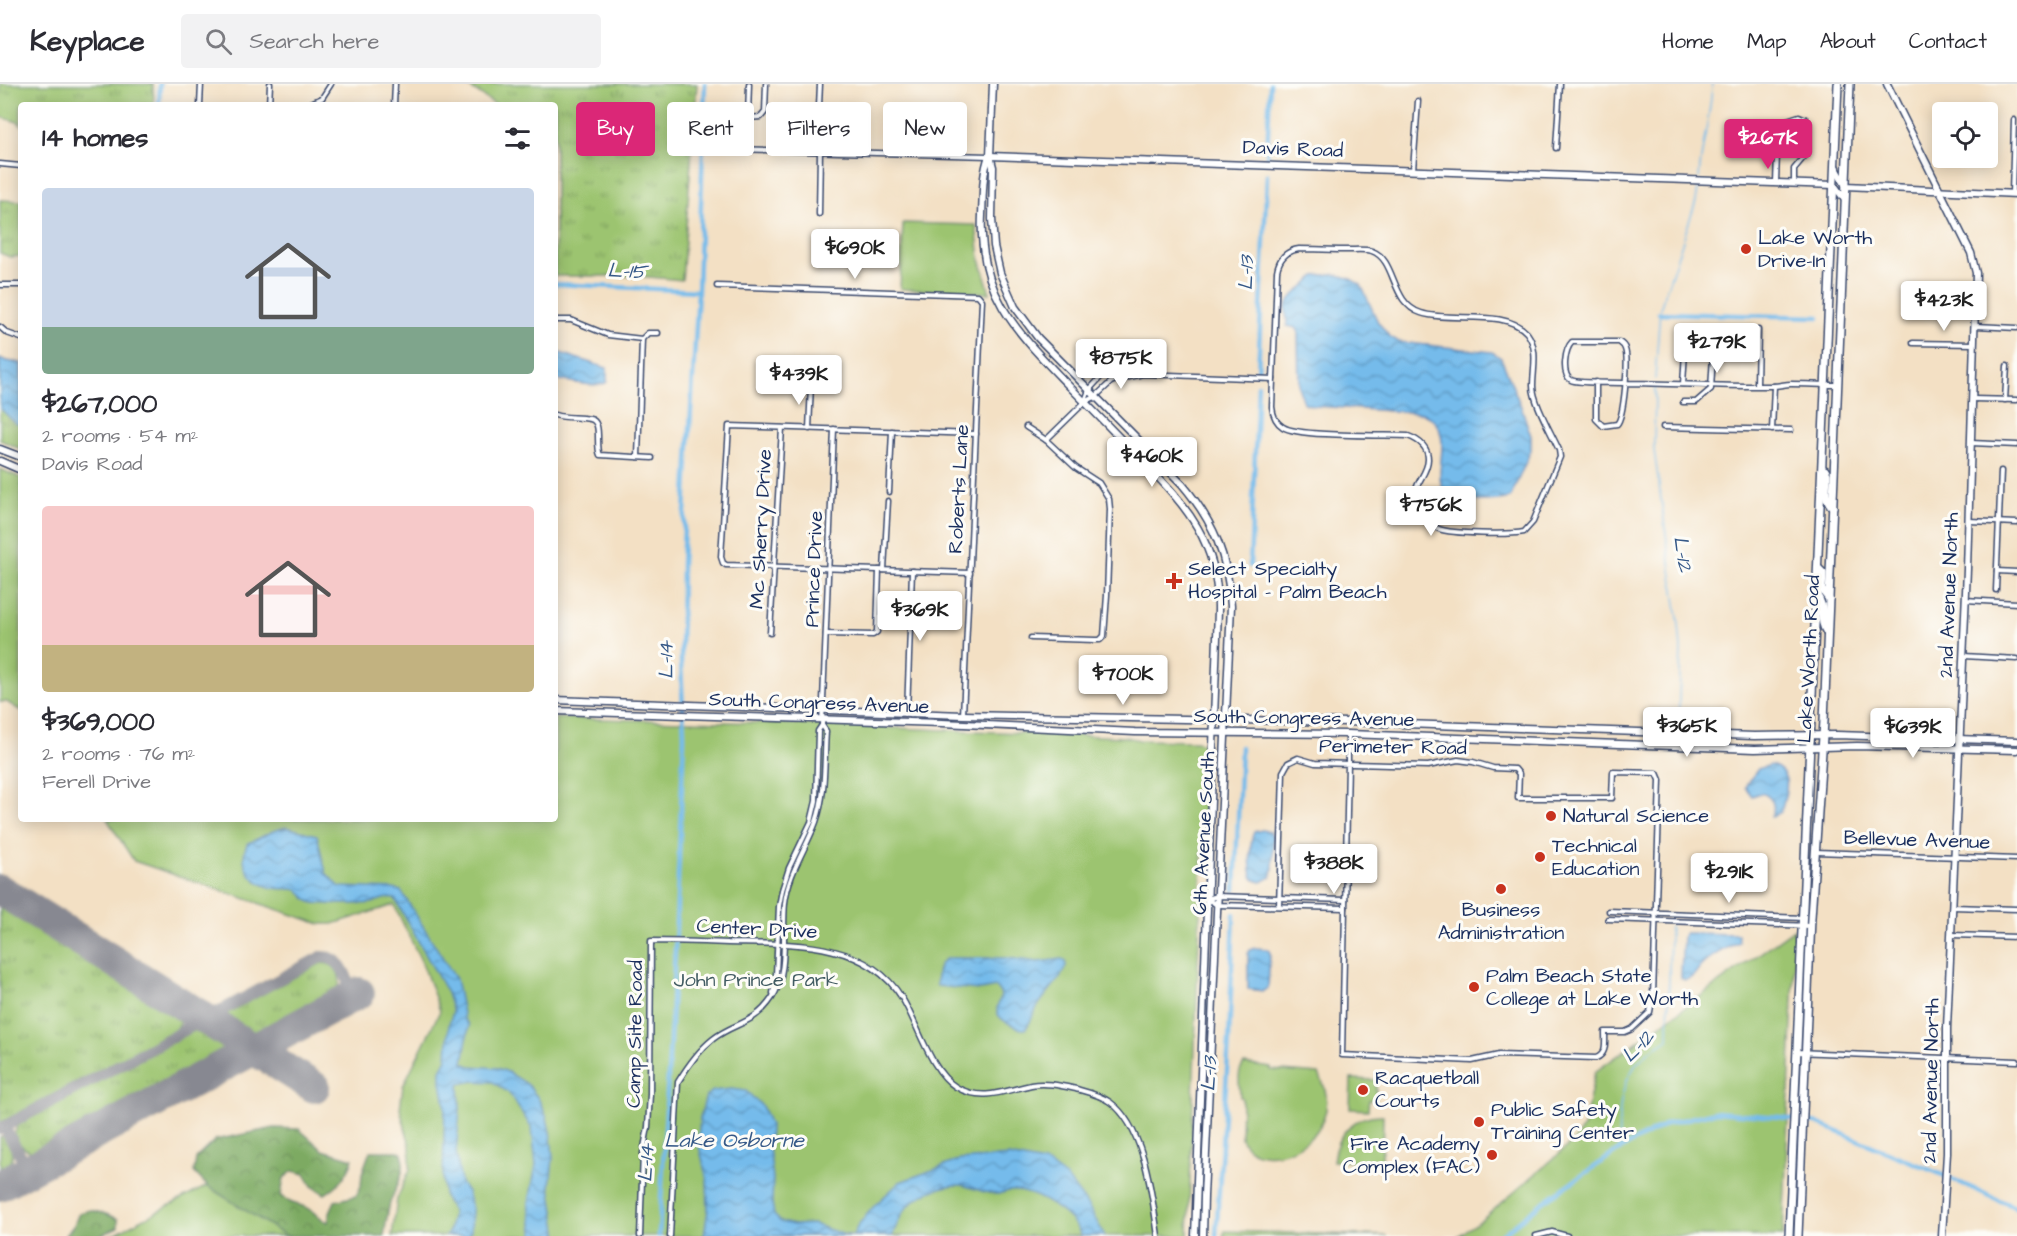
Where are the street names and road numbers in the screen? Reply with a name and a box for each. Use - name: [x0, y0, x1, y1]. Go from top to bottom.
- street label: Davis Road: [1242, 133, 1344, 165]
- street label: Roberts Lane: [942, 423, 976, 554]
- street label: Mc Sherry Drive: [743, 448, 780, 610]
- street label: Prince Drive: [798, 510, 830, 628]
- street label: 2nd Avenue North: [1932, 512, 1966, 678]
- street label: Lake Worth Road: [1791, 574, 1827, 744]
- street label: South Congress Avenue: [708, 685, 930, 722]
- street label: South Congress Avenue: [1193, 702, 1415, 735]
- street label: Perimeter Road: [1319, 732, 1467, 762]
- street label: 6th Avenue South: [1186, 750, 1222, 916]
- street label: Bellevue Avenue: [1843, 823, 1991, 857]
- street label: Center Drive: [696, 912, 818, 946]
- street label: Camp Site Road: [620, 960, 650, 1108]
- street label: 2nd Avenue North: [1916, 998, 1946, 1164]

